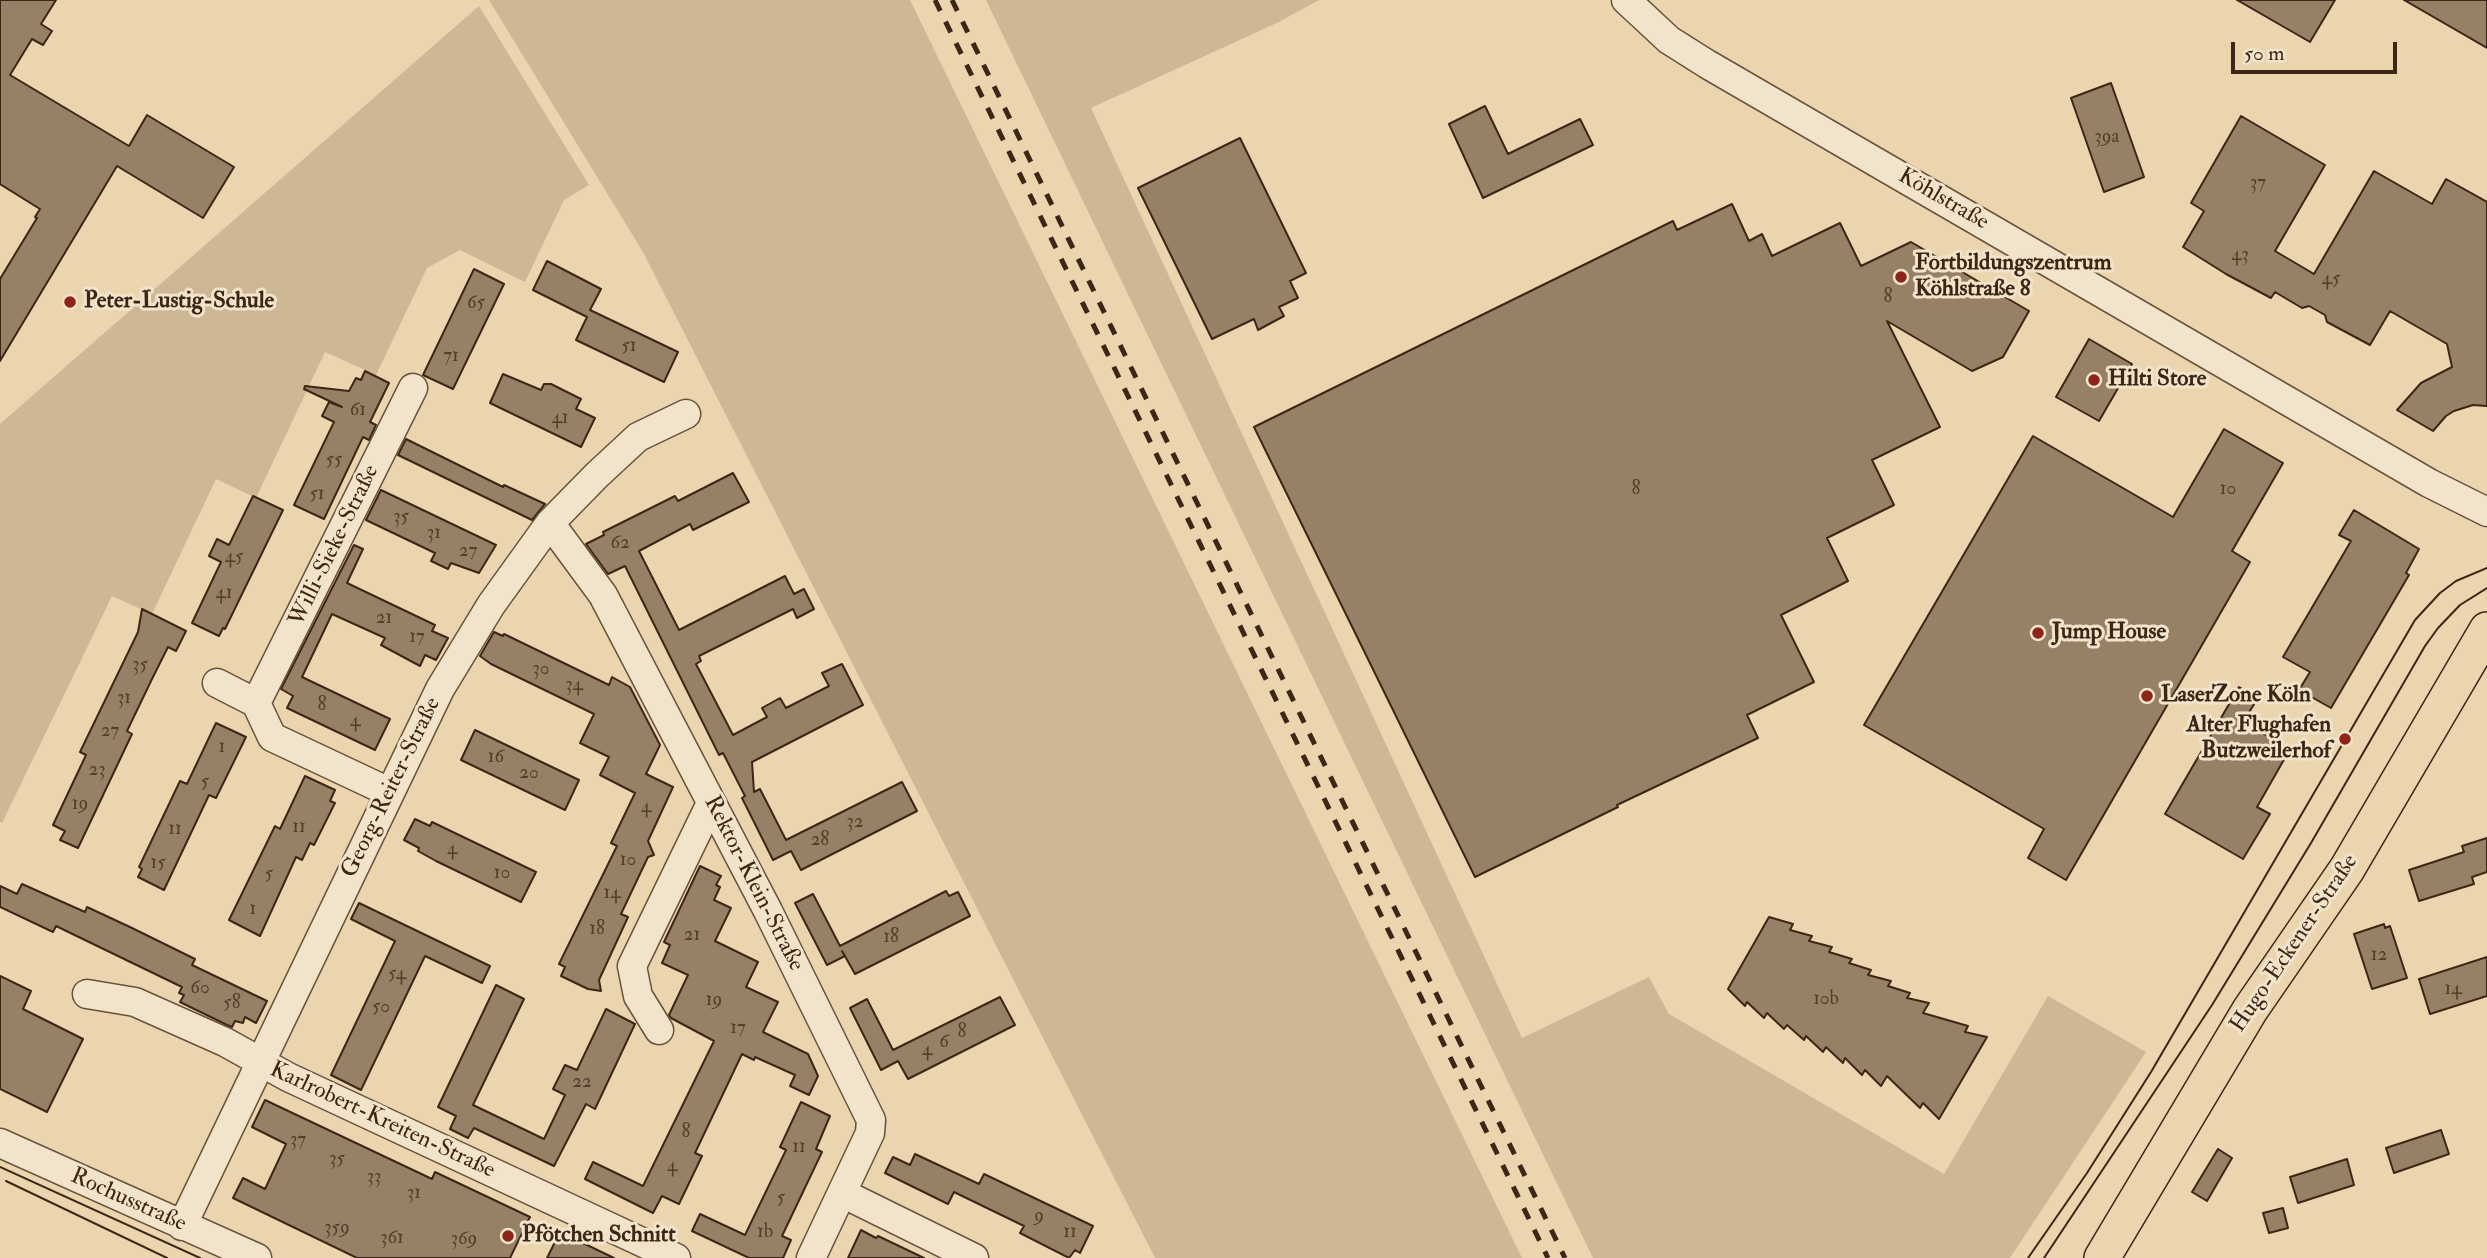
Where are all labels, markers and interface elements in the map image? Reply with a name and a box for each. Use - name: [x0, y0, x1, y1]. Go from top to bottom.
- scale bar: [2235, 28, 2401, 72]
- text: 50 m: [2244, 40, 2285, 67]
- house number: 39a: [2095, 127, 2119, 149]
- street label: Köhlstraße: [1893, 163, 1993, 237]
- house number: 37: [2250, 173, 2266, 195]
- house number: 43: [2231, 245, 2249, 267]
- place label: Fortbildungszentrum Köhlstraße 8: [1915, 250, 2112, 304]
- marker: Fortbildungszentrum Köhlstraße 8: [1893, 269, 1909, 285]
- house number: 45: [2322, 269, 2340, 291]
- house number: 8: [1884, 287, 1892, 309]
- place label: Peter-Lustig-Schule: [84, 288, 274, 316]
- house number: 65: [467, 293, 485, 315]
- marker: Peter-Lustig-Schule: [62, 294, 78, 310]
- house number: 51: [621, 336, 637, 358]
- house number: 71: [443, 346, 459, 368]
- place label: Hilti Store: [2108, 366, 2206, 394]
- marker: Hilti Store: [2086, 372, 2102, 388]
- house number: 61: [350, 400, 366, 422]
- house number: 41: [551, 408, 569, 430]
- house number: 55: [326, 450, 342, 472]
- street label: Willi-Sieke-Straße: [284, 461, 386, 631]
- house number: 8: [1632, 479, 1640, 501]
- house number: 10: [2220, 479, 2236, 501]
- house number: 51: [309, 484, 325, 506]
- house number: 35: [393, 507, 409, 529]
- house number: 31: [427, 523, 441, 545]
- house number: 62: [610, 533, 630, 555]
- house number: 27: [459, 541, 477, 563]
- house number: 45: [225, 547, 243, 569]
- house number: 41: [215, 583, 233, 605]
- house number: 21: [376, 608, 392, 630]
- place label: Jump House: [2052, 619, 2166, 647]
- marker: Jump House: [2030, 625, 2046, 641]
- house number: 17: [409, 627, 425, 649]
- house number: 35: [132, 655, 148, 677]
- house number: 30: [532, 659, 550, 681]
- house number: 34: [565, 675, 583, 697]
- place label: LaserZone Köln: [2161, 682, 2311, 710]
- house number: 31: [117, 688, 131, 710]
- marker: LaserZone Köln: [2139, 688, 2155, 704]
- street label: Georg-Reiter-Straße: [336, 693, 448, 883]
- house number: 8: [318, 695, 326, 717]
- house number: 4: [350, 711, 360, 733]
- place label: Alter Flughafen Butzweilerhof: [2186, 712, 2331, 766]
- house number: 27: [101, 721, 119, 743]
- marker: Alter Flughafen Butzweilerhof: [2337, 731, 2353, 747]
- house number: 1: [219, 737, 225, 759]
- house number: 16: [488, 747, 504, 769]
- house number: 23: [89, 760, 105, 782]
- house number: 20: [519, 763, 539, 785]
- house number: 5: [201, 772, 209, 794]
- street label: Rektor-Klein-Straße: [697, 792, 809, 976]
- house number: 19: [72, 794, 88, 816]
- house number: 4: [641, 797, 651, 819]
- house number: 32: [847, 812, 863, 834]
- house number: 11: [292, 817, 306, 839]
- house number: 11: [168, 819, 182, 841]
- house number: 28: [811, 830, 829, 852]
- house number: 4: [447, 839, 457, 861]
- house number: 10: [620, 850, 636, 872]
- street label: Hugo-Eckener-Straße: [2225, 850, 2365, 1038]
- house number: 15: [150, 853, 166, 875]
- house number: 10: [494, 863, 510, 885]
- house number: 5: [265, 864, 273, 886]
- house number: 14: [603, 883, 621, 905]
- house number: 1: [250, 899, 256, 921]
- house number: 18: [589, 919, 605, 941]
- house number: 21: [684, 925, 700, 947]
- house number: 18: [883, 927, 899, 949]
- house number: 12: [2371, 945, 2387, 967]
- house number: 54: [388, 964, 406, 986]
- house number: 60: [190, 978, 210, 1000]
- house number: 14: [2444, 979, 2462, 1001]
- house number: 10b: [1813, 989, 1839, 1011]
- house number: 19: [706, 990, 722, 1012]
- house number: 58: [223, 993, 241, 1015]
- house number: 50: [372, 997, 390, 1019]
- house number: 17: [730, 1018, 746, 1040]
- house number: 8: [958, 1022, 966, 1044]
- house number: 6: [939, 1032, 949, 1054]
- house number: 4: [922, 1040, 932, 1062]
- street label: Karlrobert-Kreiten-Straße: [265, 1057, 499, 1185]
- house number: 22: [572, 1072, 592, 1094]
- house number: 8: [682, 1122, 690, 1144]
- house number: 37: [290, 1130, 306, 1152]
- house number: 11: [792, 1137, 806, 1159]
- house number: 35: [329, 1149, 345, 1171]
- house number: 4: [667, 1156, 677, 1178]
- street label: Rochusstraße: [66, 1163, 190, 1239]
- house number: 33: [367, 1167, 381, 1189]
- house number: 31: [407, 1183, 421, 1205]
- house number: 5: [777, 1188, 785, 1210]
- house number: 9: [1034, 1206, 1044, 1228]
- house number: 359: [324, 1218, 350, 1240]
- place label: Pfötchen Schnitt: [522, 1222, 676, 1250]
- house number: 1b: [757, 1222, 773, 1244]
- house number: 11: [1063, 1222, 1077, 1244]
- house number: 361: [380, 1228, 404, 1250]
- marker: Pfötchen Schnitt: [500, 1228, 516, 1244]
- house number: 369: [451, 1229, 477, 1251]

